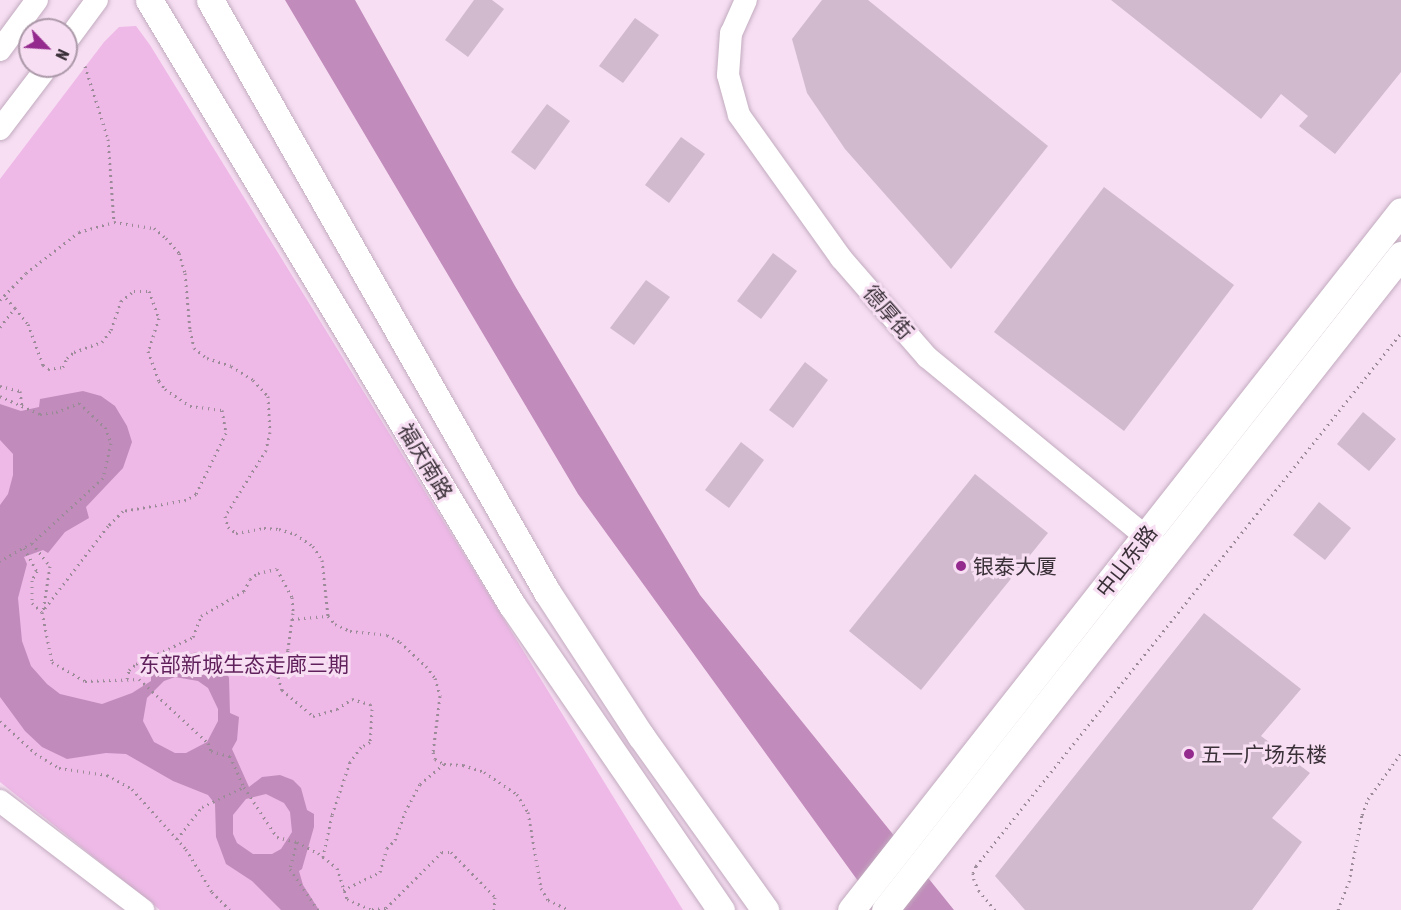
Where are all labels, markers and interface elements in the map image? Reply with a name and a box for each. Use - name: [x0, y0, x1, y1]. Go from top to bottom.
- north arrow: [18, 18, 78, 78]
- text: N: [52, 47, 73, 63]
- street label: 德厚街: [859, 280, 919, 344]
- street label: 福庆南路: [394, 419, 458, 503]
- street label: 中山东路: [1090, 520, 1162, 602]
- place label: 银泰大厦: [973, 553, 1057, 579]
- marker: 银泰大厦: [954, 559, 968, 573]
- park label: 东部新城生态走廊三期: [139, 651, 349, 677]
- place label: 五一广场东楼: [1201, 741, 1327, 767]
- marker: 五一广场东楼: [1182, 747, 1196, 761]

